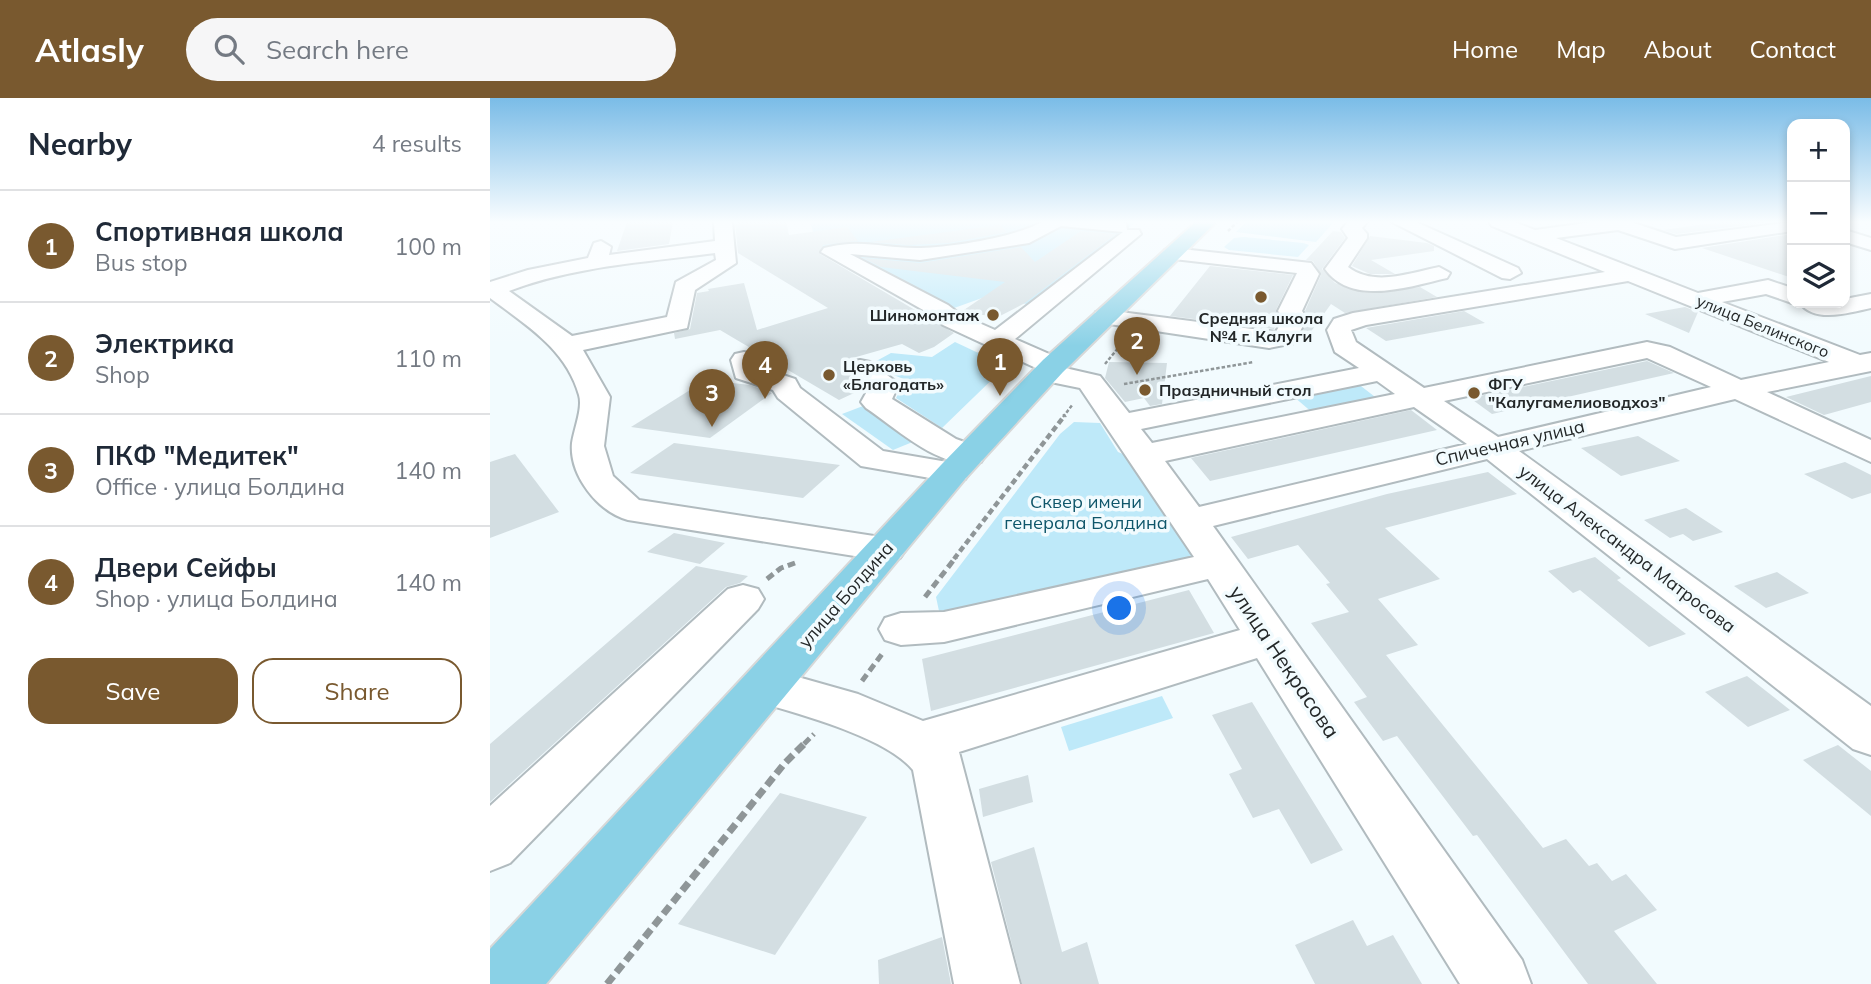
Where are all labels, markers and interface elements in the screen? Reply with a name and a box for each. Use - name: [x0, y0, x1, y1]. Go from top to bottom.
- search box: [186, 18, 676, 81]
- text: Atlasly: [35, 29, 144, 70]
- icon: search: [210, 30, 248, 68]
- text: Search here: [266, 33, 409, 66]
- text: Home: [1452, 34, 1518, 64]
- text: Map: [1556, 34, 1606, 64]
- text: About: [1644, 34, 1712, 64]
- text: Contact: [1750, 34, 1836, 64]
- map controls: [1787, 119, 1850, 308]
- button: +: [1787, 119, 1850, 182]
- text: Nearby: [28, 125, 132, 163]
- text: 4 results: [372, 129, 462, 158]
- button: −: [1787, 182, 1850, 245]
- text: Спортивная школа: [95, 215, 344, 248]
- text: 1: [44, 232, 58, 261]
- text: 100 m: [394, 232, 462, 261]
- button: layers: [1787, 245, 1850, 308]
- text: Bus stop: [95, 248, 187, 277]
- marker: Средняя школа №4 г. Калуги: [1253, 289, 1269, 305]
- street label: улица Белинского: [1694, 290, 1832, 362]
- place label: Шиномонтаж: [870, 305, 979, 325]
- marker: Шиномонтаж: [985, 307, 1001, 323]
- place label: Средняя школа №4 г. Калуги: [1199, 308, 1323, 346]
- pin: 2: [1114, 317, 1160, 375]
- text: Электрика: [95, 327, 235, 360]
- pin: 1: [977, 338, 1023, 396]
- pin: 4: [742, 341, 788, 399]
- text: 2: [44, 344, 58, 373]
- text: 110 m: [394, 344, 462, 373]
- place label: Церковь «Благодать»: [843, 356, 944, 394]
- text: Shop: [95, 360, 150, 389]
- marker: Церковь «Благодать»: [821, 367, 837, 383]
- pin: 3: [689, 369, 735, 427]
- place label: ФГУ "Калугамелиоводхоз": [1488, 374, 1665, 412]
- place label: Праздничный стол: [1159, 380, 1311, 400]
- marker: Праздничный стол: [1137, 382, 1153, 398]
- marker: ФГУ "Калугамелиоводхоз": [1466, 385, 1482, 401]
- street label: Спичечная улица: [1433, 414, 1587, 471]
- text: ПКФ "Медитек": [95, 439, 299, 472]
- text: 3: [44, 456, 58, 485]
- text: 140 m: [394, 456, 462, 485]
- street label: улица Александра Матросова: [1514, 459, 1740, 638]
- text: Office · улица Болдина: [95, 472, 345, 501]
- park label: Сквер имени генерала Болдина: [1004, 490, 1168, 534]
- street label: улица Болдина: [793, 537, 898, 653]
- text: Двери Сейфы: [95, 551, 277, 584]
- text: 4: [44, 568, 58, 597]
- text: 140 m: [394, 568, 462, 597]
- street label: улица Некрасова: [1224, 580, 1346, 743]
- text: Shop · улица Болдина: [95, 584, 338, 613]
- your location: [1102, 591, 1136, 625]
- button: Save: [28, 658, 238, 724]
- button: Share: [252, 658, 462, 724]

